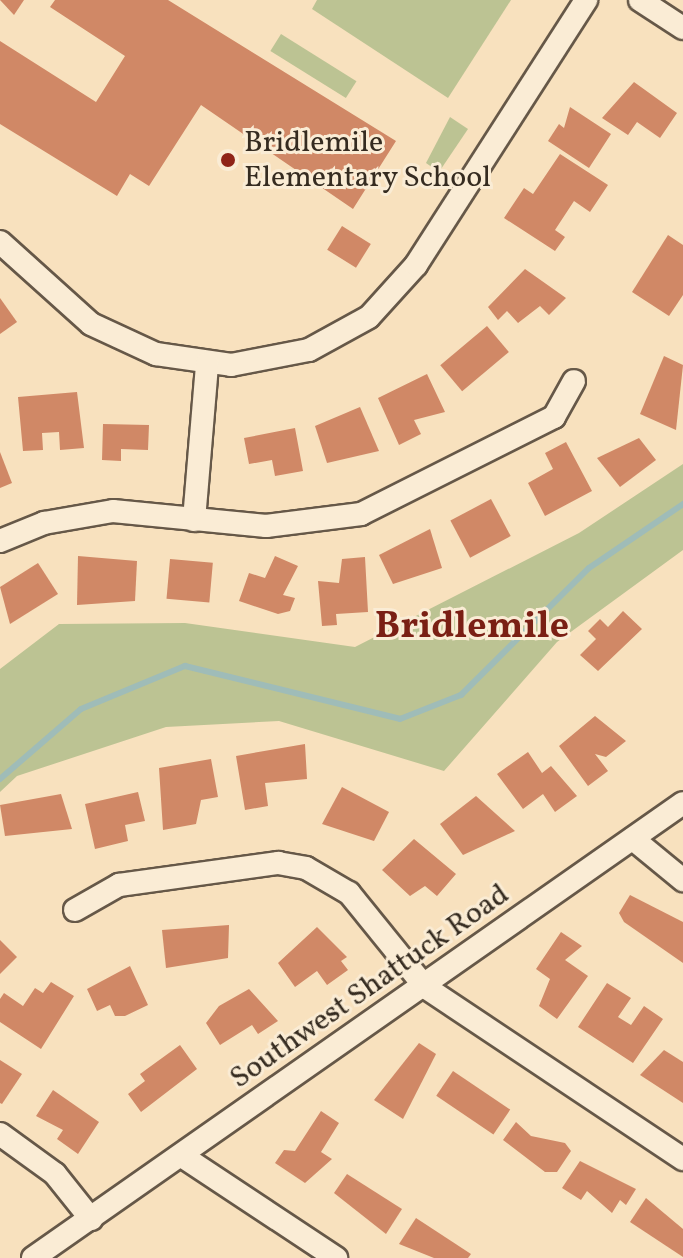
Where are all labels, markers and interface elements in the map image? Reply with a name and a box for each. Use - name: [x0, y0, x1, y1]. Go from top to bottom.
- place label: Bridlemile Elementary School: [244, 125, 492, 196]
- marker: Bridlemile Elementary School: [219, 151, 237, 169]
- district label: Bridlemile: [375, 605, 569, 651]
- street label: Southwest Shattuck Road: [223, 877, 517, 1097]

